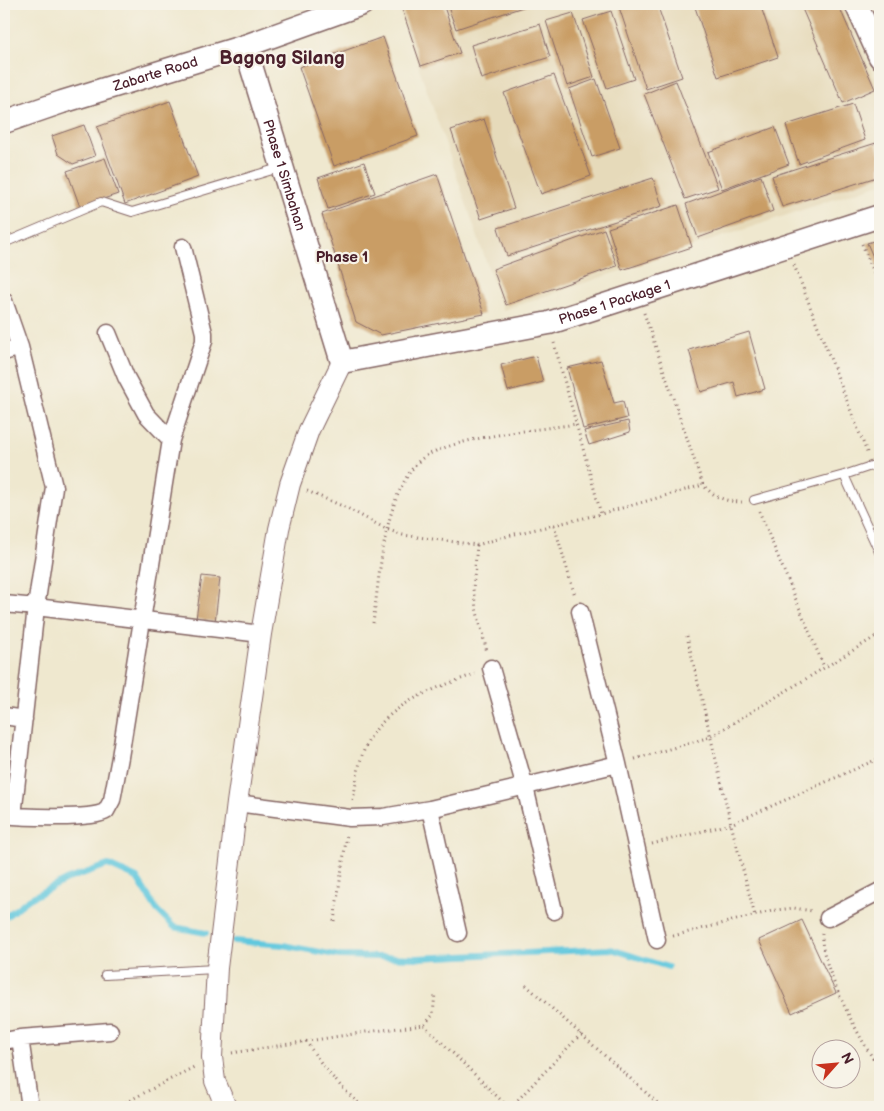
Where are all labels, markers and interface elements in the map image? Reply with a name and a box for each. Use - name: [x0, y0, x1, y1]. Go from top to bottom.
- district label: Bagong Silang: [219, 47, 345, 70]
- street label: Zabarte Road: [110, 53, 200, 95]
- street label: Phase 1 Simbahan: [260, 117, 310, 233]
- district label: Phase 1: [316, 248, 368, 267]
- street label: Phase 1 Package 1: [556, 276, 673, 328]
- north arrow: [812, 1038, 862, 1088]
- text: N: [837, 1050, 857, 1067]

